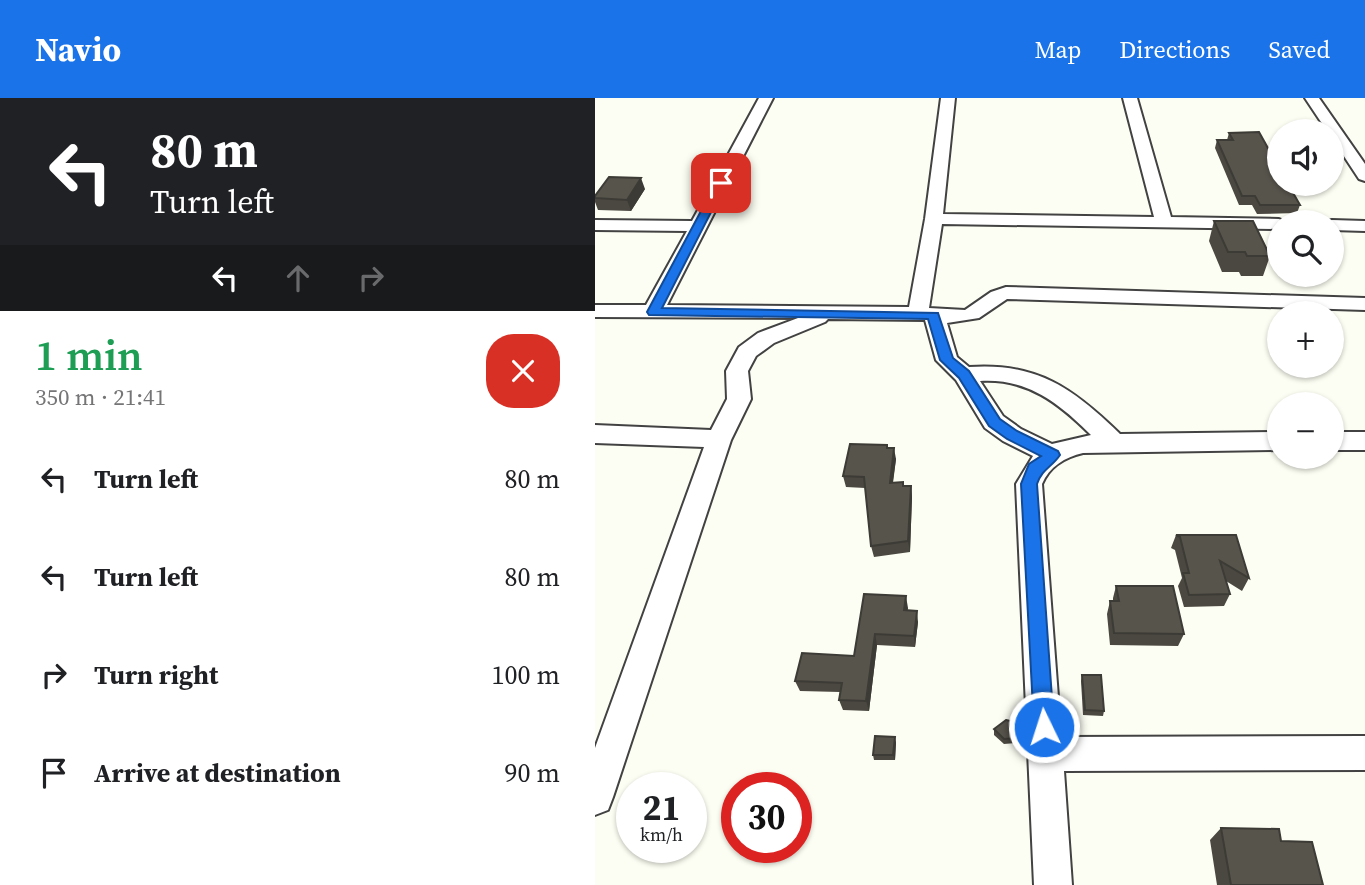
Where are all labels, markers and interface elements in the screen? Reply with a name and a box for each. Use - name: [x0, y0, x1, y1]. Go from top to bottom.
- text: Navio: [35, 27, 121, 72]
- text: Map: [1034, 33, 1081, 66]
- text: Directions: [1119, 33, 1230, 66]
- text: Saved: [1268, 33, 1330, 66]
- text: 80 m: [150, 116, 258, 183]
- map controls: [1267, 119, 1344, 469]
- button: sound: [1267, 119, 1344, 196]
- icon: left: [35, 126, 126, 217]
- pin: [691, 153, 751, 213]
- icon: arrive: [702, 164, 740, 202]
- text: Turn left: [150, 180, 274, 224]
- button: search: [1267, 210, 1344, 287]
- icon: left: [206, 259, 244, 297]
- icon: ahead: [279, 259, 317, 297]
- icon: right: [352, 259, 390, 297]
- button: +: [1267, 301, 1344, 378]
- text: 1 min: [35, 326, 143, 384]
- button: close: [486, 334, 560, 408]
- text: 350 m · 21:41: [35, 381, 166, 413]
- button: −: [1267, 392, 1344, 469]
- icon: left: [35, 460, 73, 498]
- text: Turn left: [94, 461, 198, 497]
- text: 80 m: [505, 461, 560, 497]
- icon: left: [35, 558, 73, 596]
- text: Turn left: [94, 559, 198, 595]
- text: 80 m: [505, 559, 560, 595]
- icon: right: [35, 656, 73, 694]
- text: Turn right: [94, 657, 218, 693]
- text: 100 m: [492, 657, 560, 693]
- position arrow: [1007, 690, 1081, 764]
- icon: arrive: [35, 754, 73, 792]
- text: Arrive at destination: [94, 755, 341, 791]
- text: 90 m: [505, 755, 560, 791]
- speed limit sign: 30: [721, 772, 812, 863]
- text: 21: [643, 784, 680, 832]
- text: km/h: [640, 822, 683, 847]

